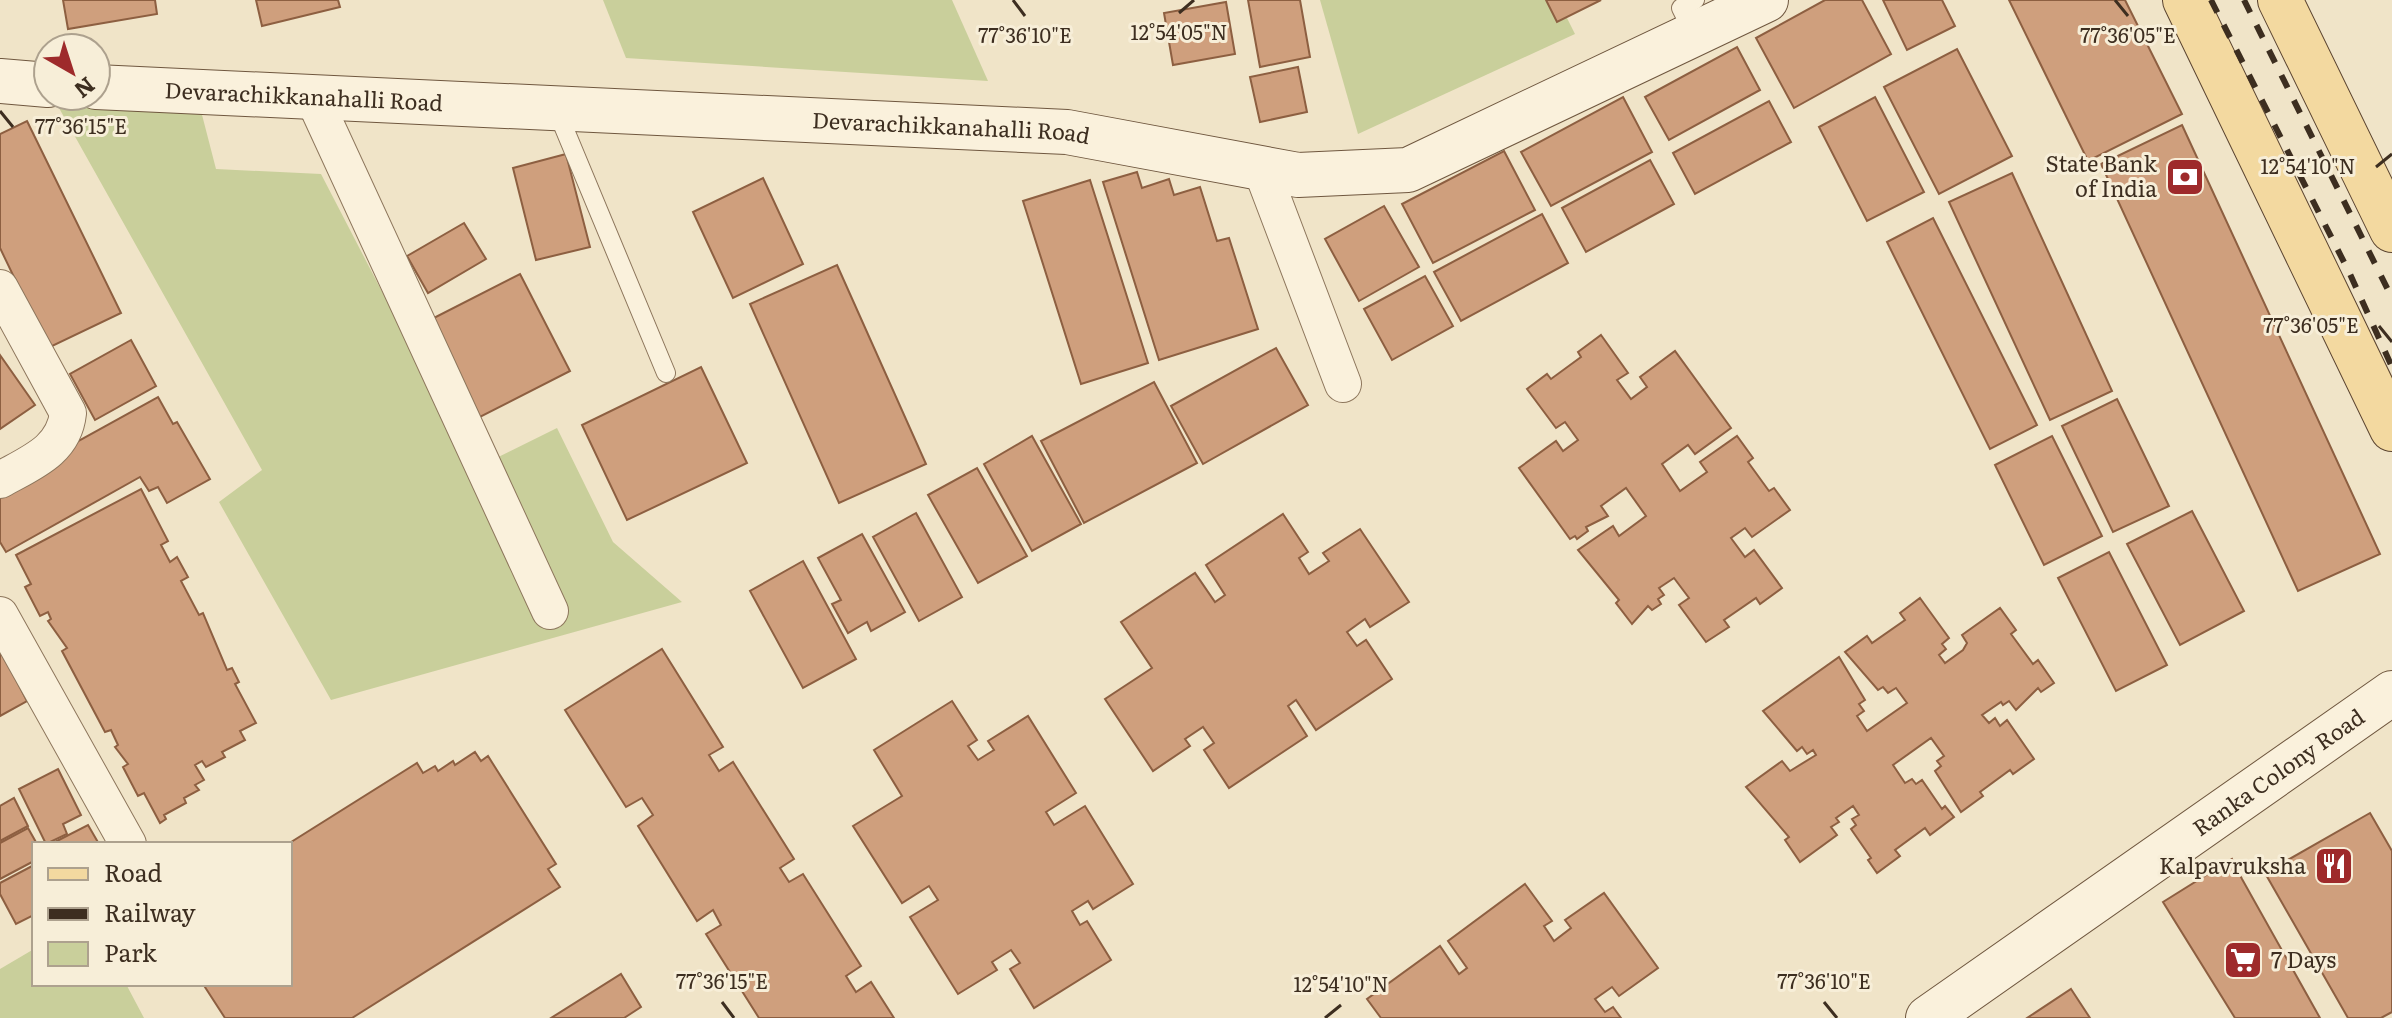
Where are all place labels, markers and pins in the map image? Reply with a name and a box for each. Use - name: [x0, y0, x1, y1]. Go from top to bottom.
- place label: State Bank of India: [2045, 146, 2158, 204]
- bank icon: State Bank of India: [2164, 156, 2206, 198]
- restaurant icon: Kalpavruksha: [2313, 845, 2355, 887]
- place label: Kalpavruksha: [2159, 848, 2306, 881]
- supermarket icon: 7 Days: [2222, 939, 2264, 981]
- place label: 7 Days: [2271, 942, 2336, 975]

